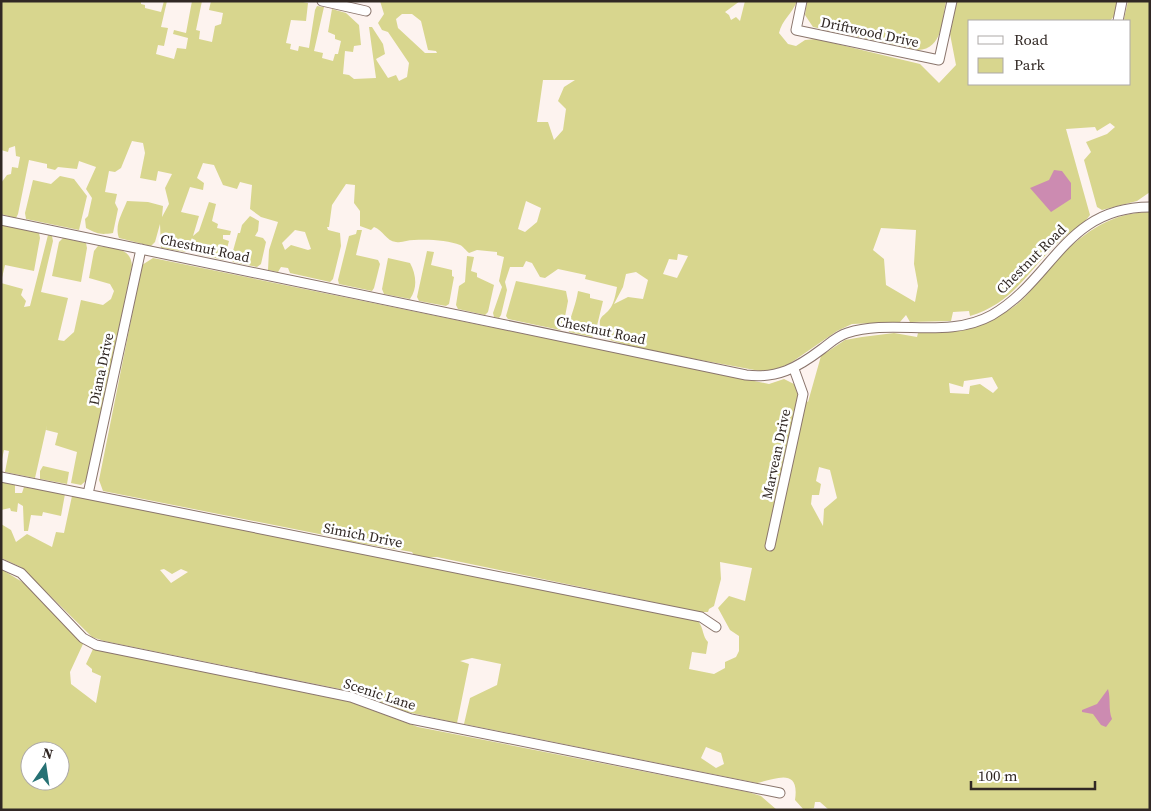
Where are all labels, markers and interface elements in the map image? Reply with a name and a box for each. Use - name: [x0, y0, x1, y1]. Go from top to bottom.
- street label: Driftwood Drive: [819, 12, 921, 52]
- legend: [968, 20, 1131, 85]
- text: Road: [1014, 29, 1048, 50]
- text: Park: [1014, 54, 1046, 75]
- street label: Chestnut Road: [992, 220, 1070, 298]
- street label: Chestnut Road: [158, 229, 252, 267]
- street label: Chestnut Road: [554, 311, 648, 349]
- street label: Diana Drive: [84, 331, 118, 407]
- street label: Marvean Drive: [757, 407, 795, 501]
- street label: Simich Drive: [322, 518, 404, 552]
- street label: Scenic Lane: [341, 673, 419, 715]
- north arrow: [20, 741, 70, 791]
- text: N: [41, 742, 55, 764]
- scale bar: [971, 758, 1095, 790]
- text: 100 m: [978, 765, 1018, 786]

